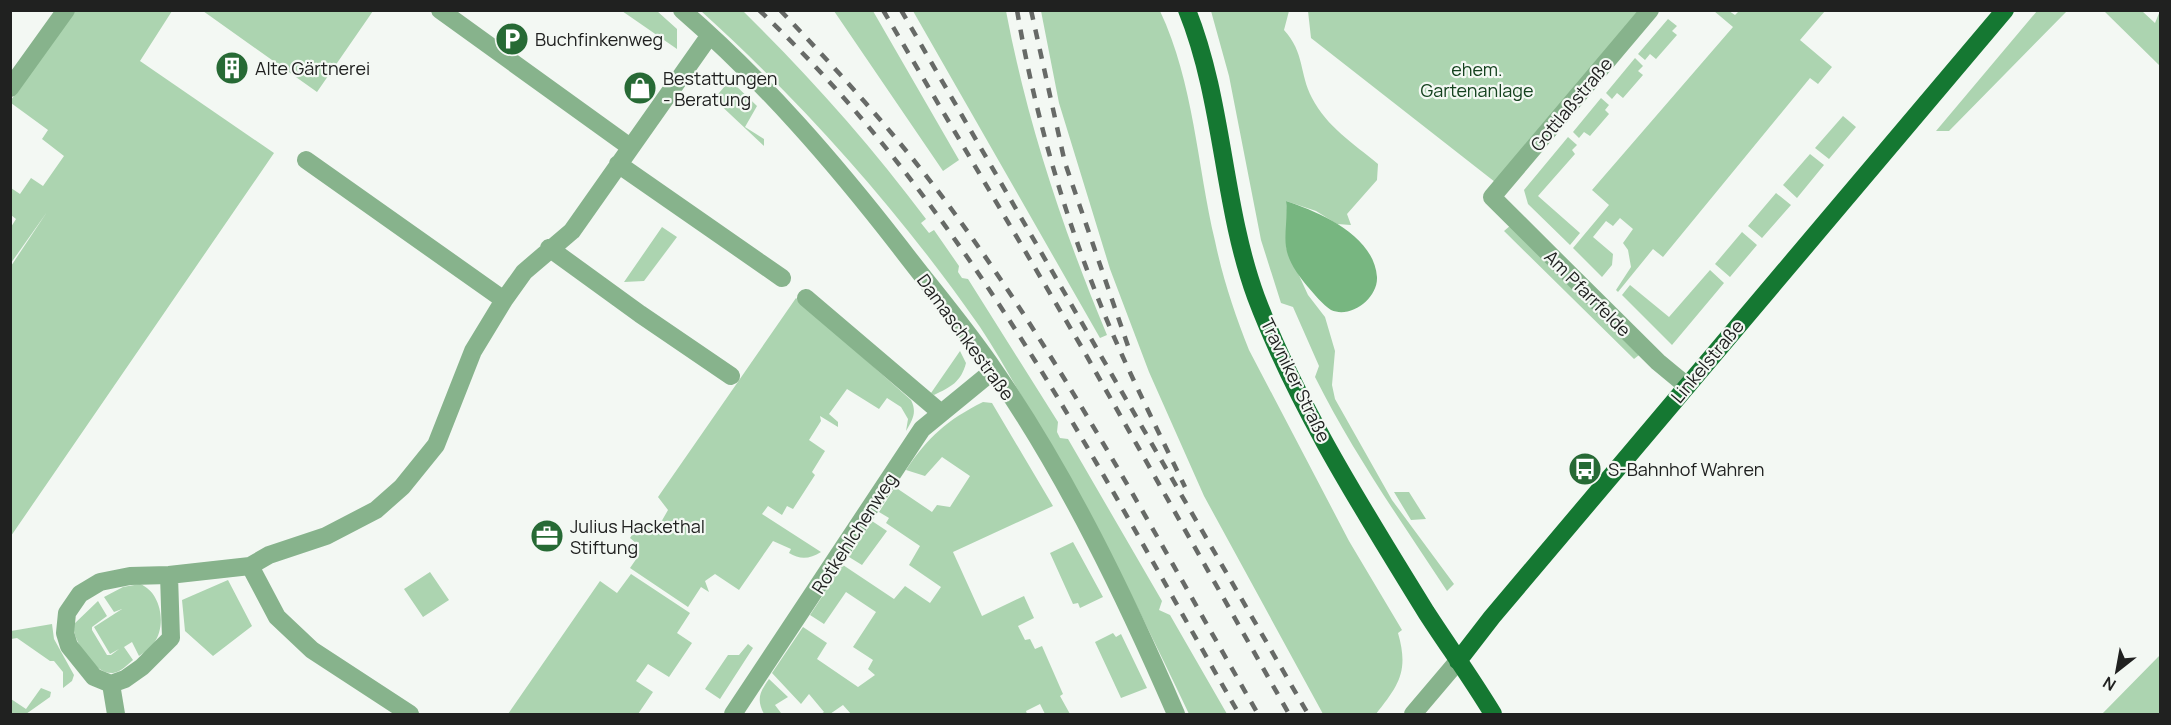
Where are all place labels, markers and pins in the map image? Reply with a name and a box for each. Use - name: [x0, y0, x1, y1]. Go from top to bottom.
- parking icon: Buchfinkenweg: [494, 21, 530, 57]
- place label: Buchfinkenweg: [535, 27, 663, 51]
- building icon: Alte Gärtnerei: [214, 50, 250, 86]
- place label: Alte Gärtnerei: [255, 56, 370, 80]
- place label: Bestattungen - Beratung: [663, 66, 778, 111]
- shop icon: Bestattungen - Beratung: [622, 70, 658, 106]
- bus stop icon: S-Bahnhof Wahren: [1567, 451, 1603, 487]
- place label: S-Bahnhof Wahren: [1608, 457, 1764, 481]
- place label: Julius Hackethal Stiftung: [570, 514, 705, 559]
- office icon: Julius Hackethal Stiftung: [529, 518, 565, 554]

